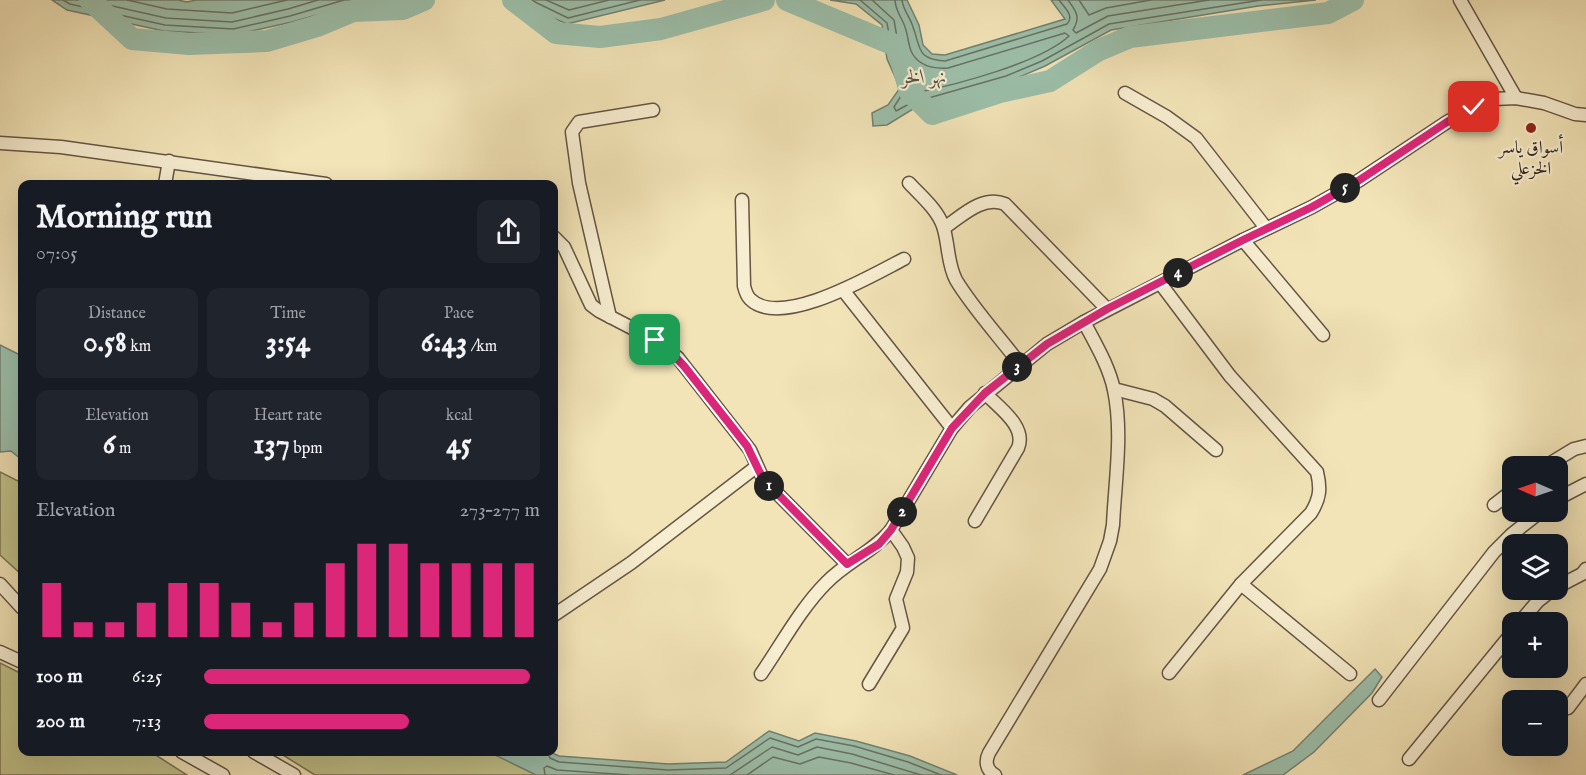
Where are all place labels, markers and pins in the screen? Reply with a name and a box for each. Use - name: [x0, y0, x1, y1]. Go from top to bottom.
- pin: [1448, 81, 1499, 132]
- marker: أسواق ياسر الخزعلي: [1524, 121, 1538, 135]
- place label: أسواق ياسر الخزعلي: [1497, 134, 1564, 185]
- pin: 5: [1330, 173, 1360, 203]
- pin: 4: [1163, 258, 1193, 288]
- pin: [629, 314, 680, 365]
- pin: 3: [1002, 352, 1032, 382]
- pin: 1: [754, 471, 784, 501]
- pin: 2: [887, 497, 917, 527]

